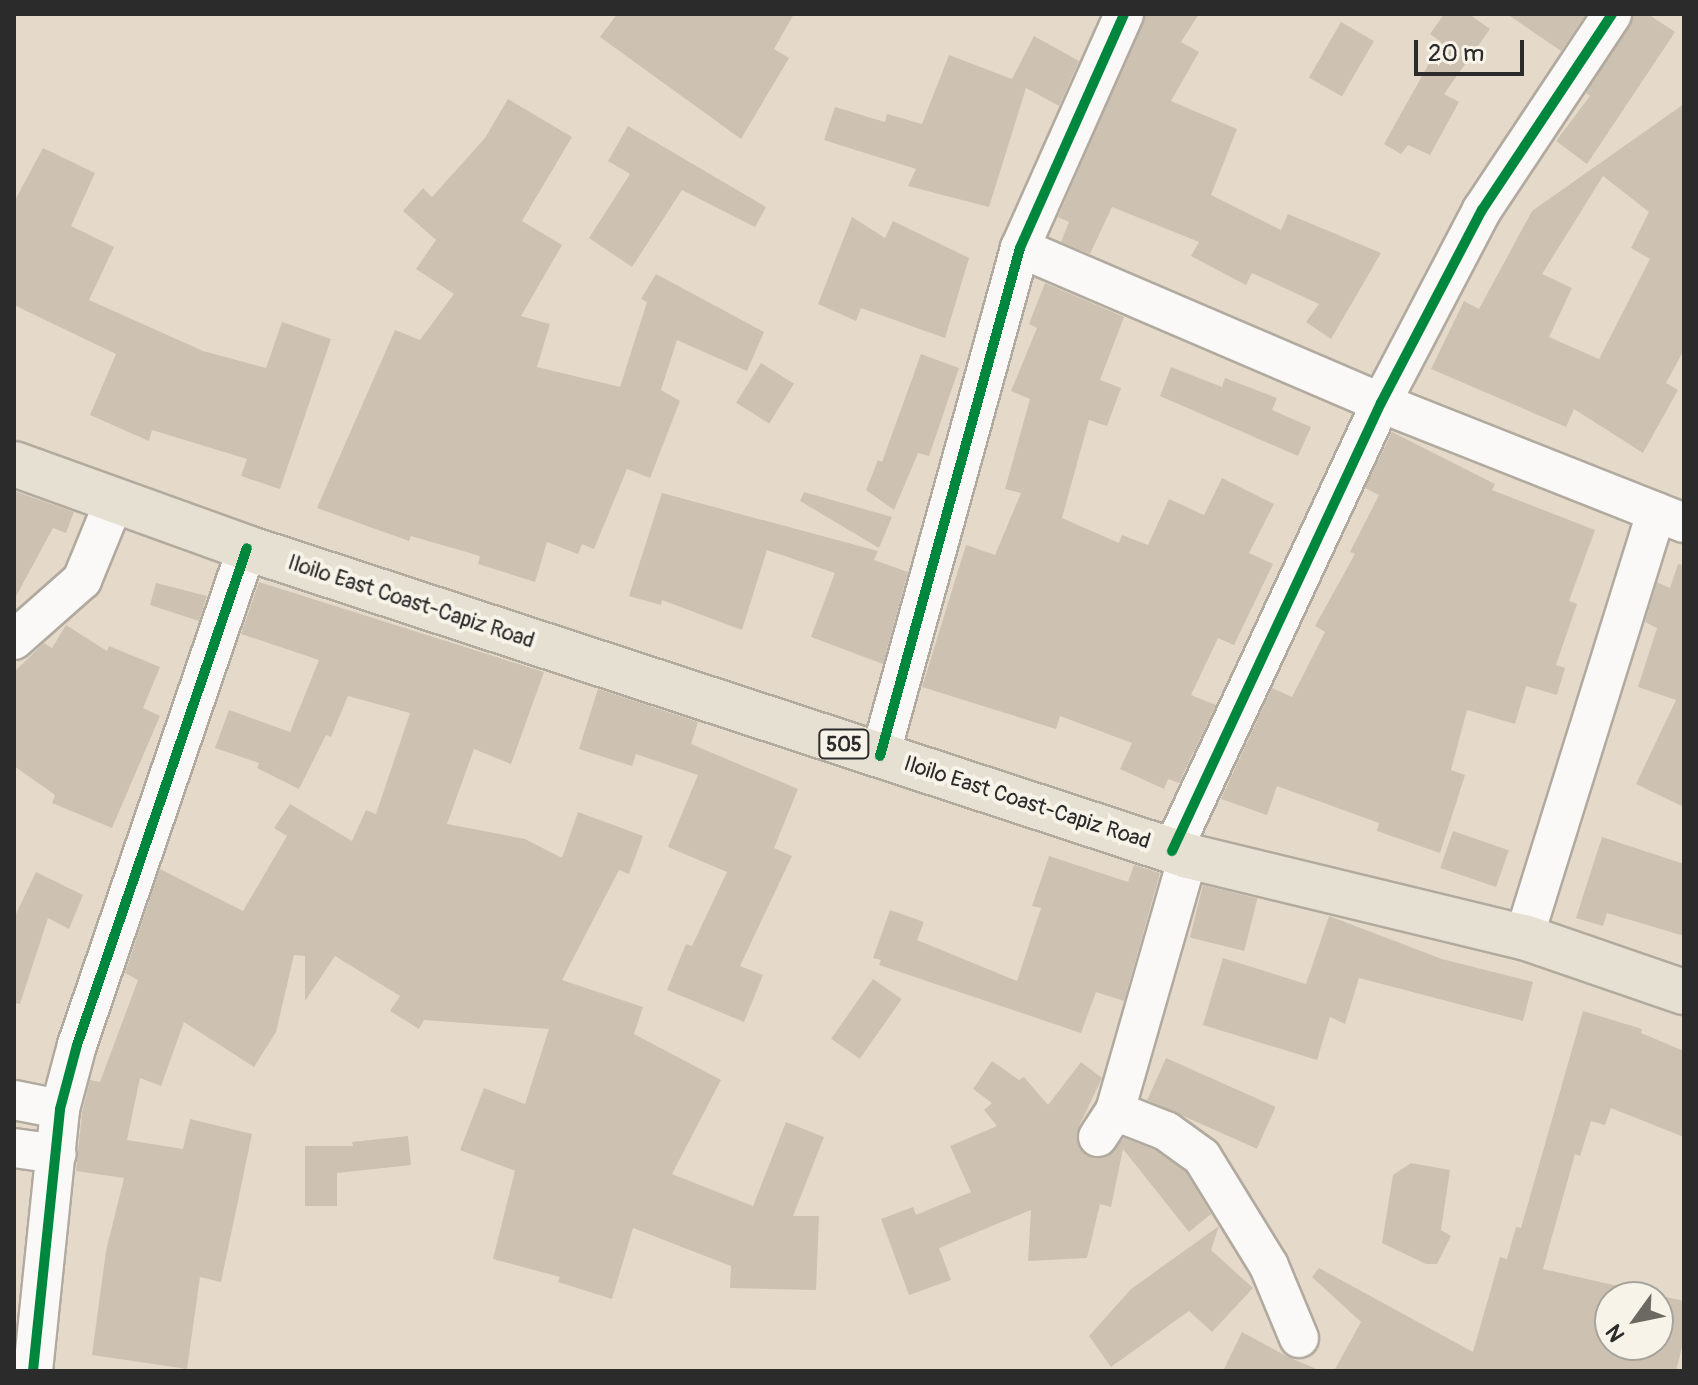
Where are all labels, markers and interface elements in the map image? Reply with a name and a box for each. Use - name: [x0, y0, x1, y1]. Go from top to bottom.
- scale bar: [1418, 24, 1528, 74]
- text: 20 m: [1428, 39, 1484, 68]
- street label: Iloilo East Coast-Capiz Road: [284, 550, 538, 654]
- road number: 505: [818, 728, 870, 760]
- street label: Iloilo East Coast-Capiz Road: [900, 751, 1154, 855]
- north arrow: [1594, 1281, 1674, 1361]
- text: N: [1600, 1319, 1631, 1347]

